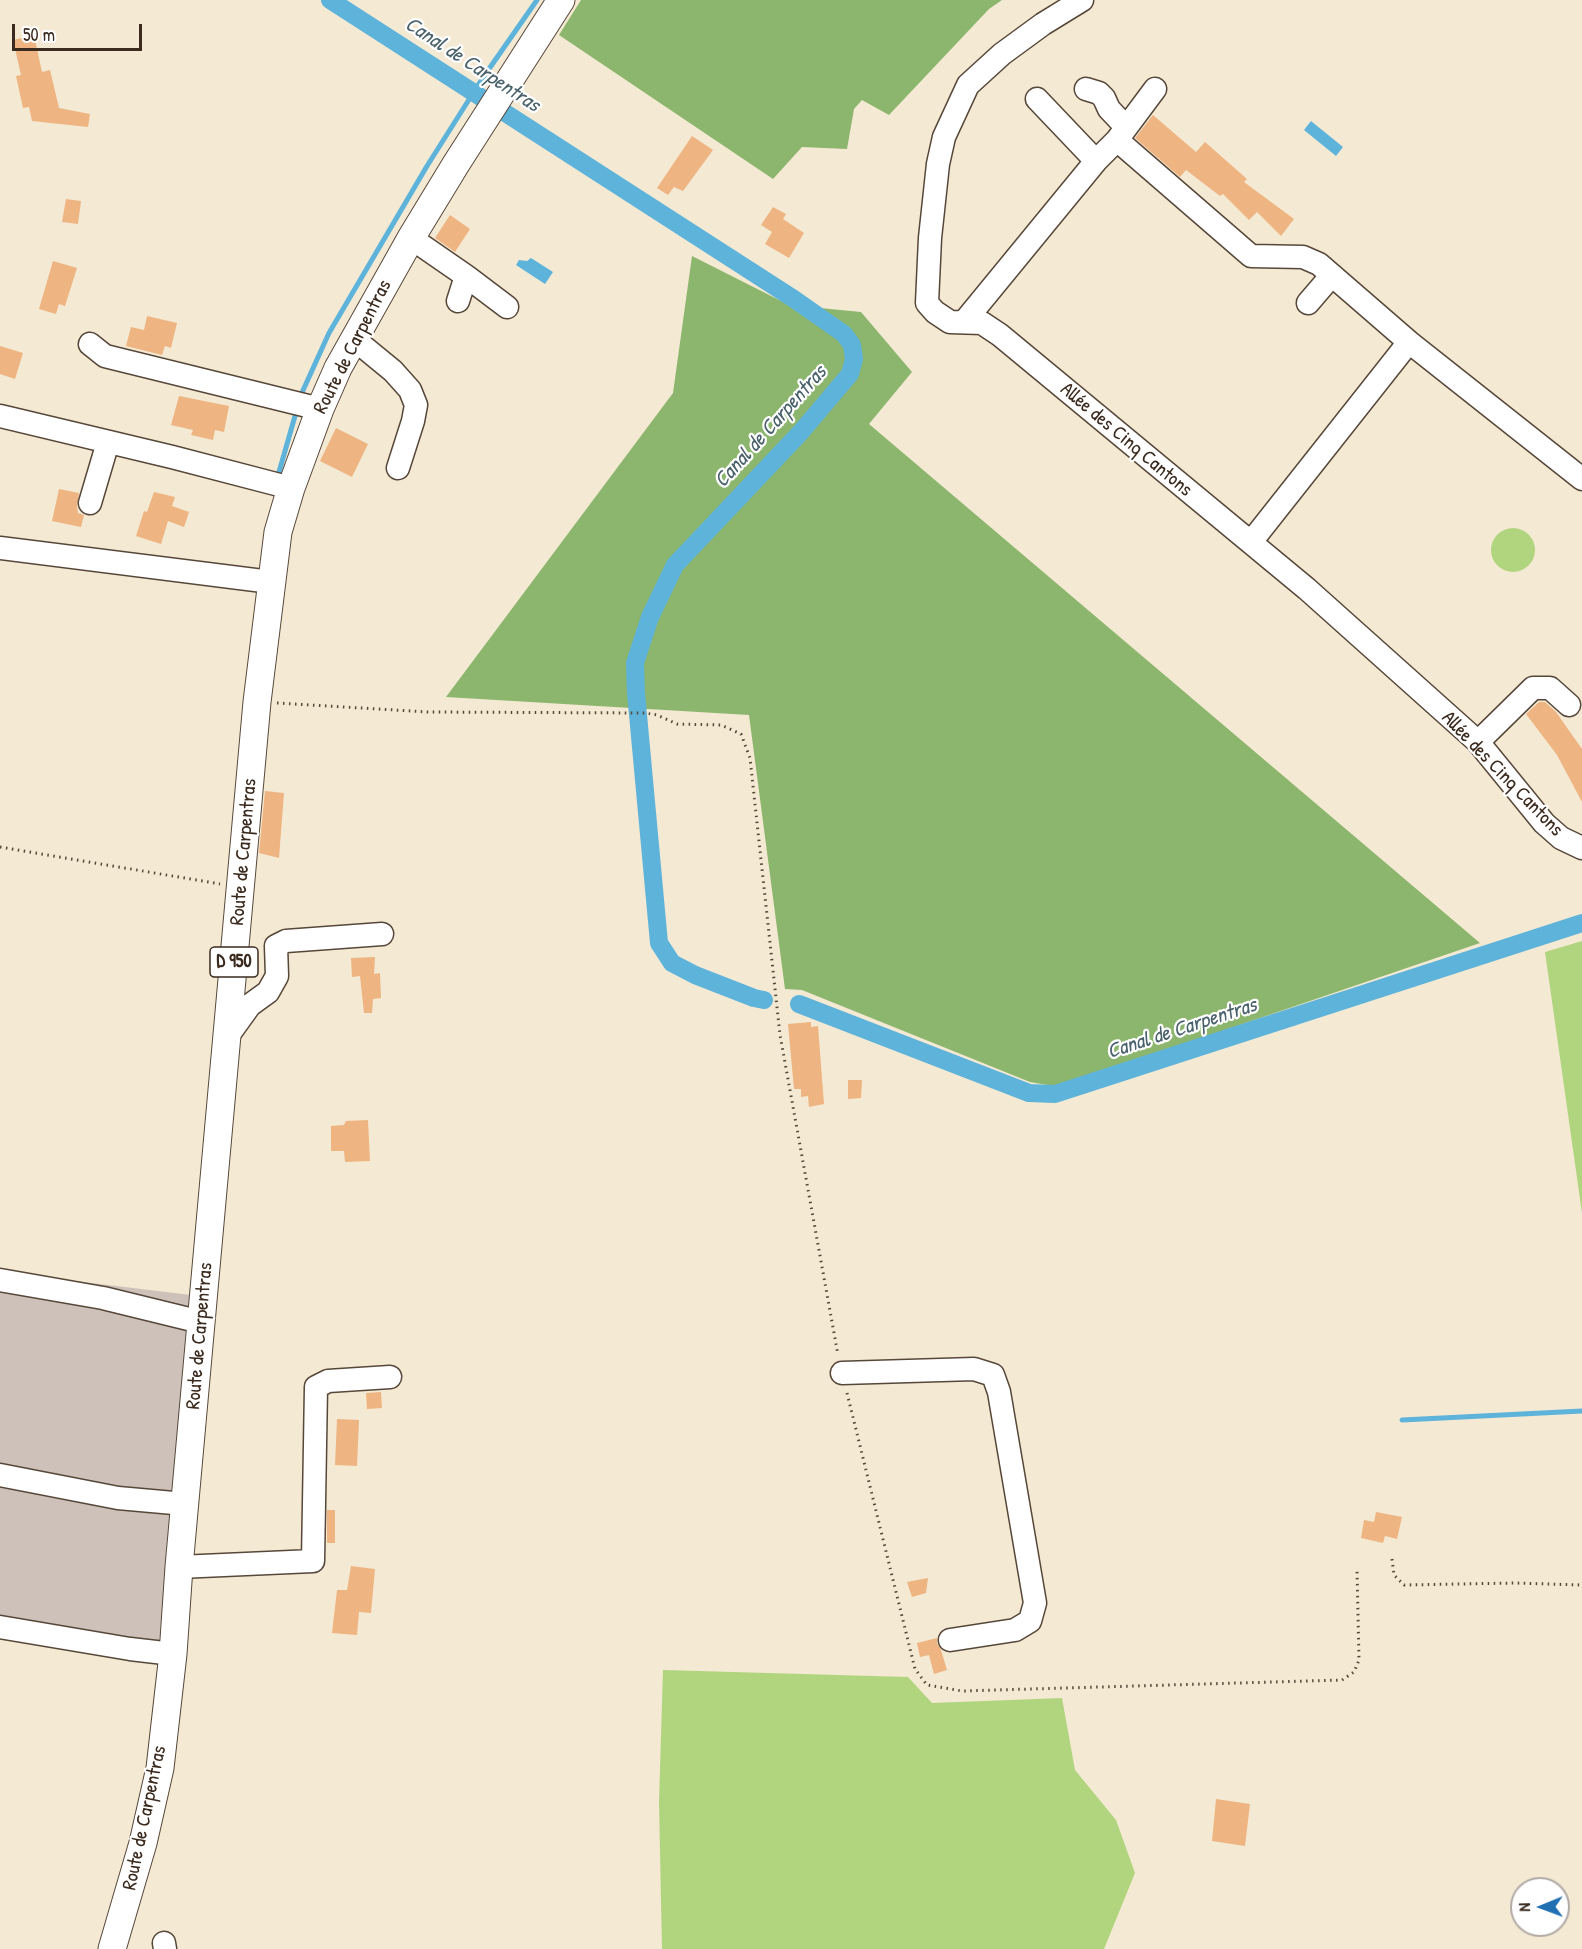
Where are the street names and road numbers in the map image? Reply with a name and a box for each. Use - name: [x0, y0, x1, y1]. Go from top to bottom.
- street label: Route de Carpentras: [309, 276, 397, 418]
- street label: Allée des Cinq Cantons: [1055, 378, 1197, 502]
- street label: Allée des Cinq Cantons: [1436, 706, 1568, 842]
- street label: Route de Carpentras: [226, 778, 262, 926]
- road number: D 950: [210, 947, 258, 977]
- street label: Route de Carpentras: [182, 1262, 218, 1410]
- street label: Route de Carpentras: [118, 1744, 172, 1892]

